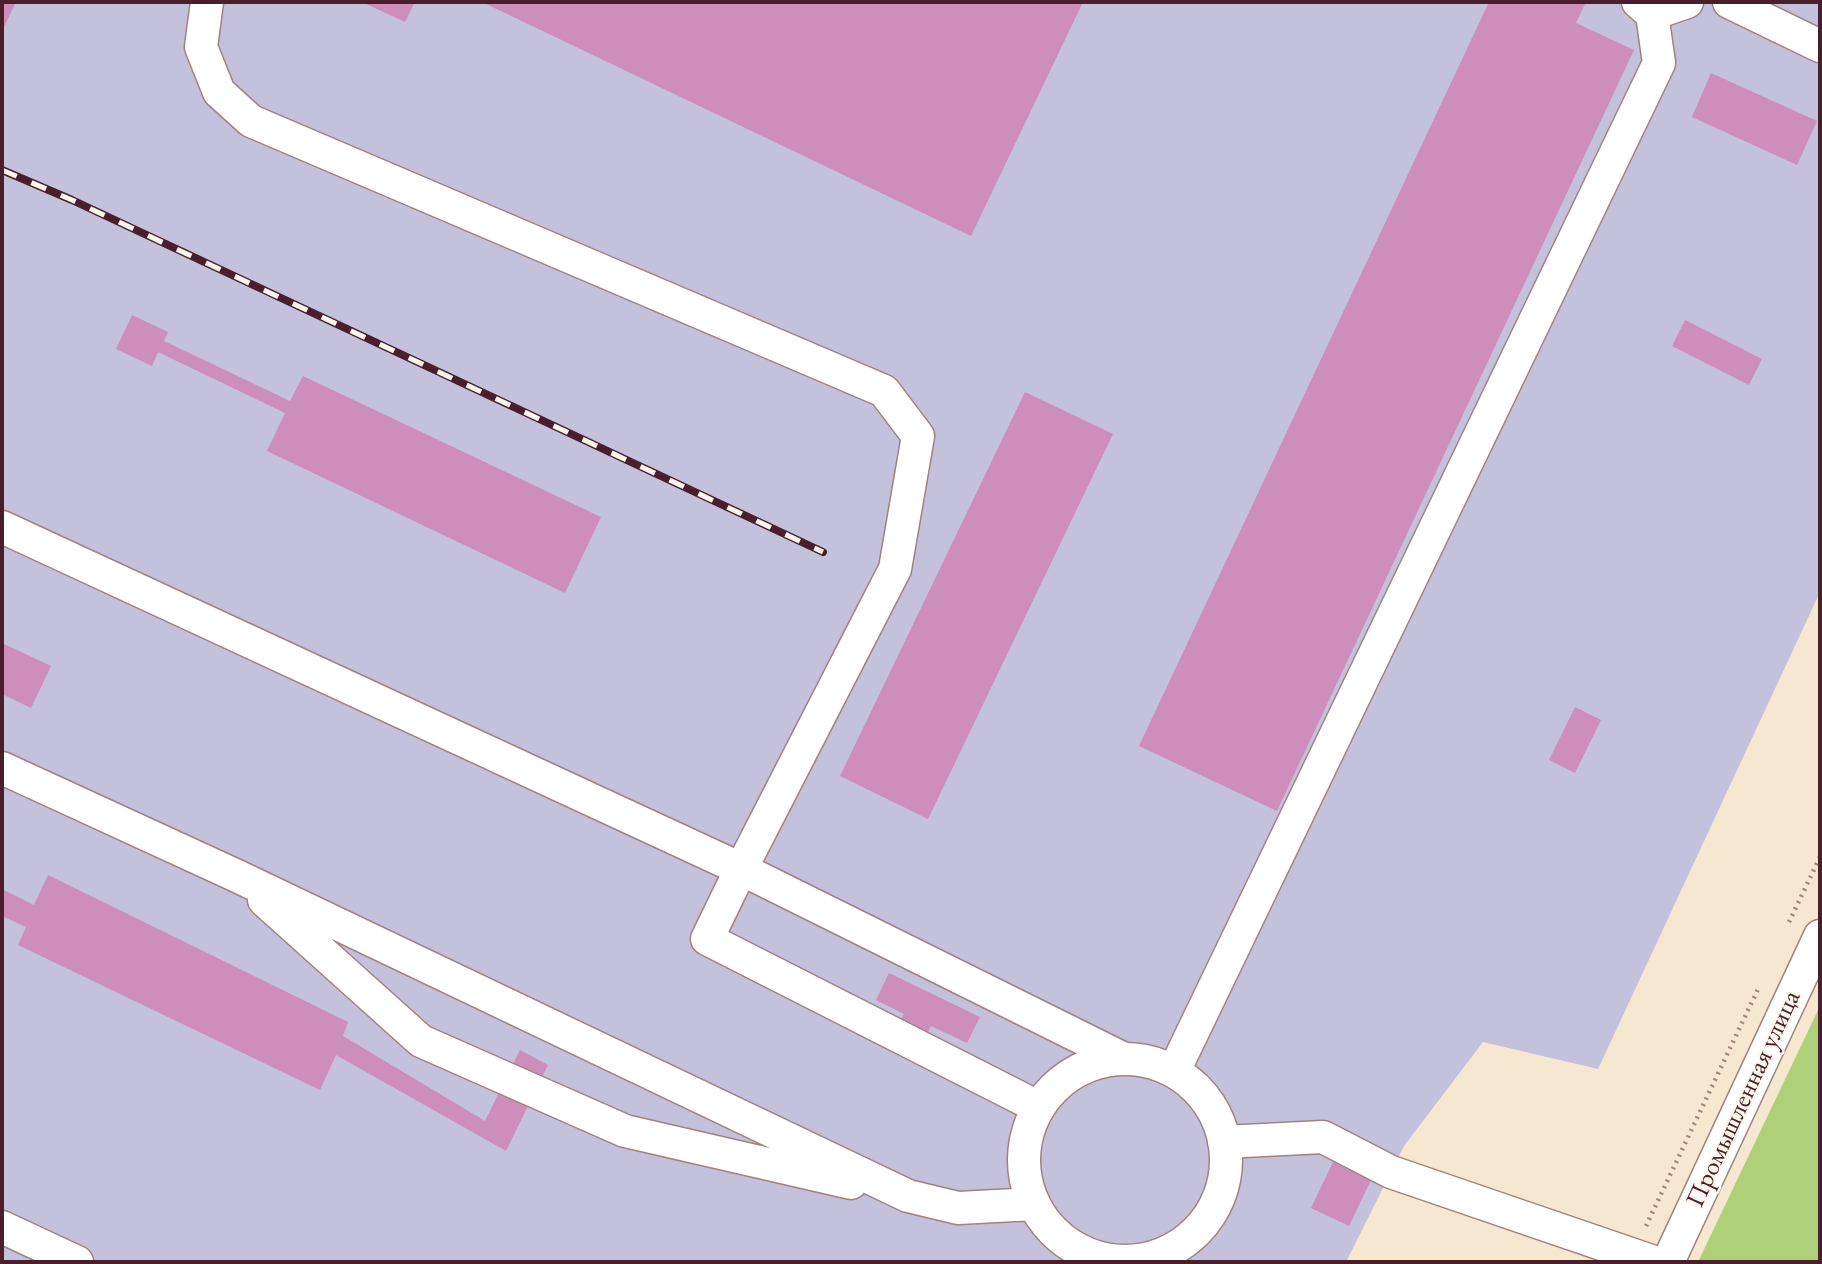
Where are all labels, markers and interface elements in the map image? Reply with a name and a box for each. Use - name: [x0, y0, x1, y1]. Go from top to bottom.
- street label: Промышленная улица: [1680, 986, 1808, 1212]

